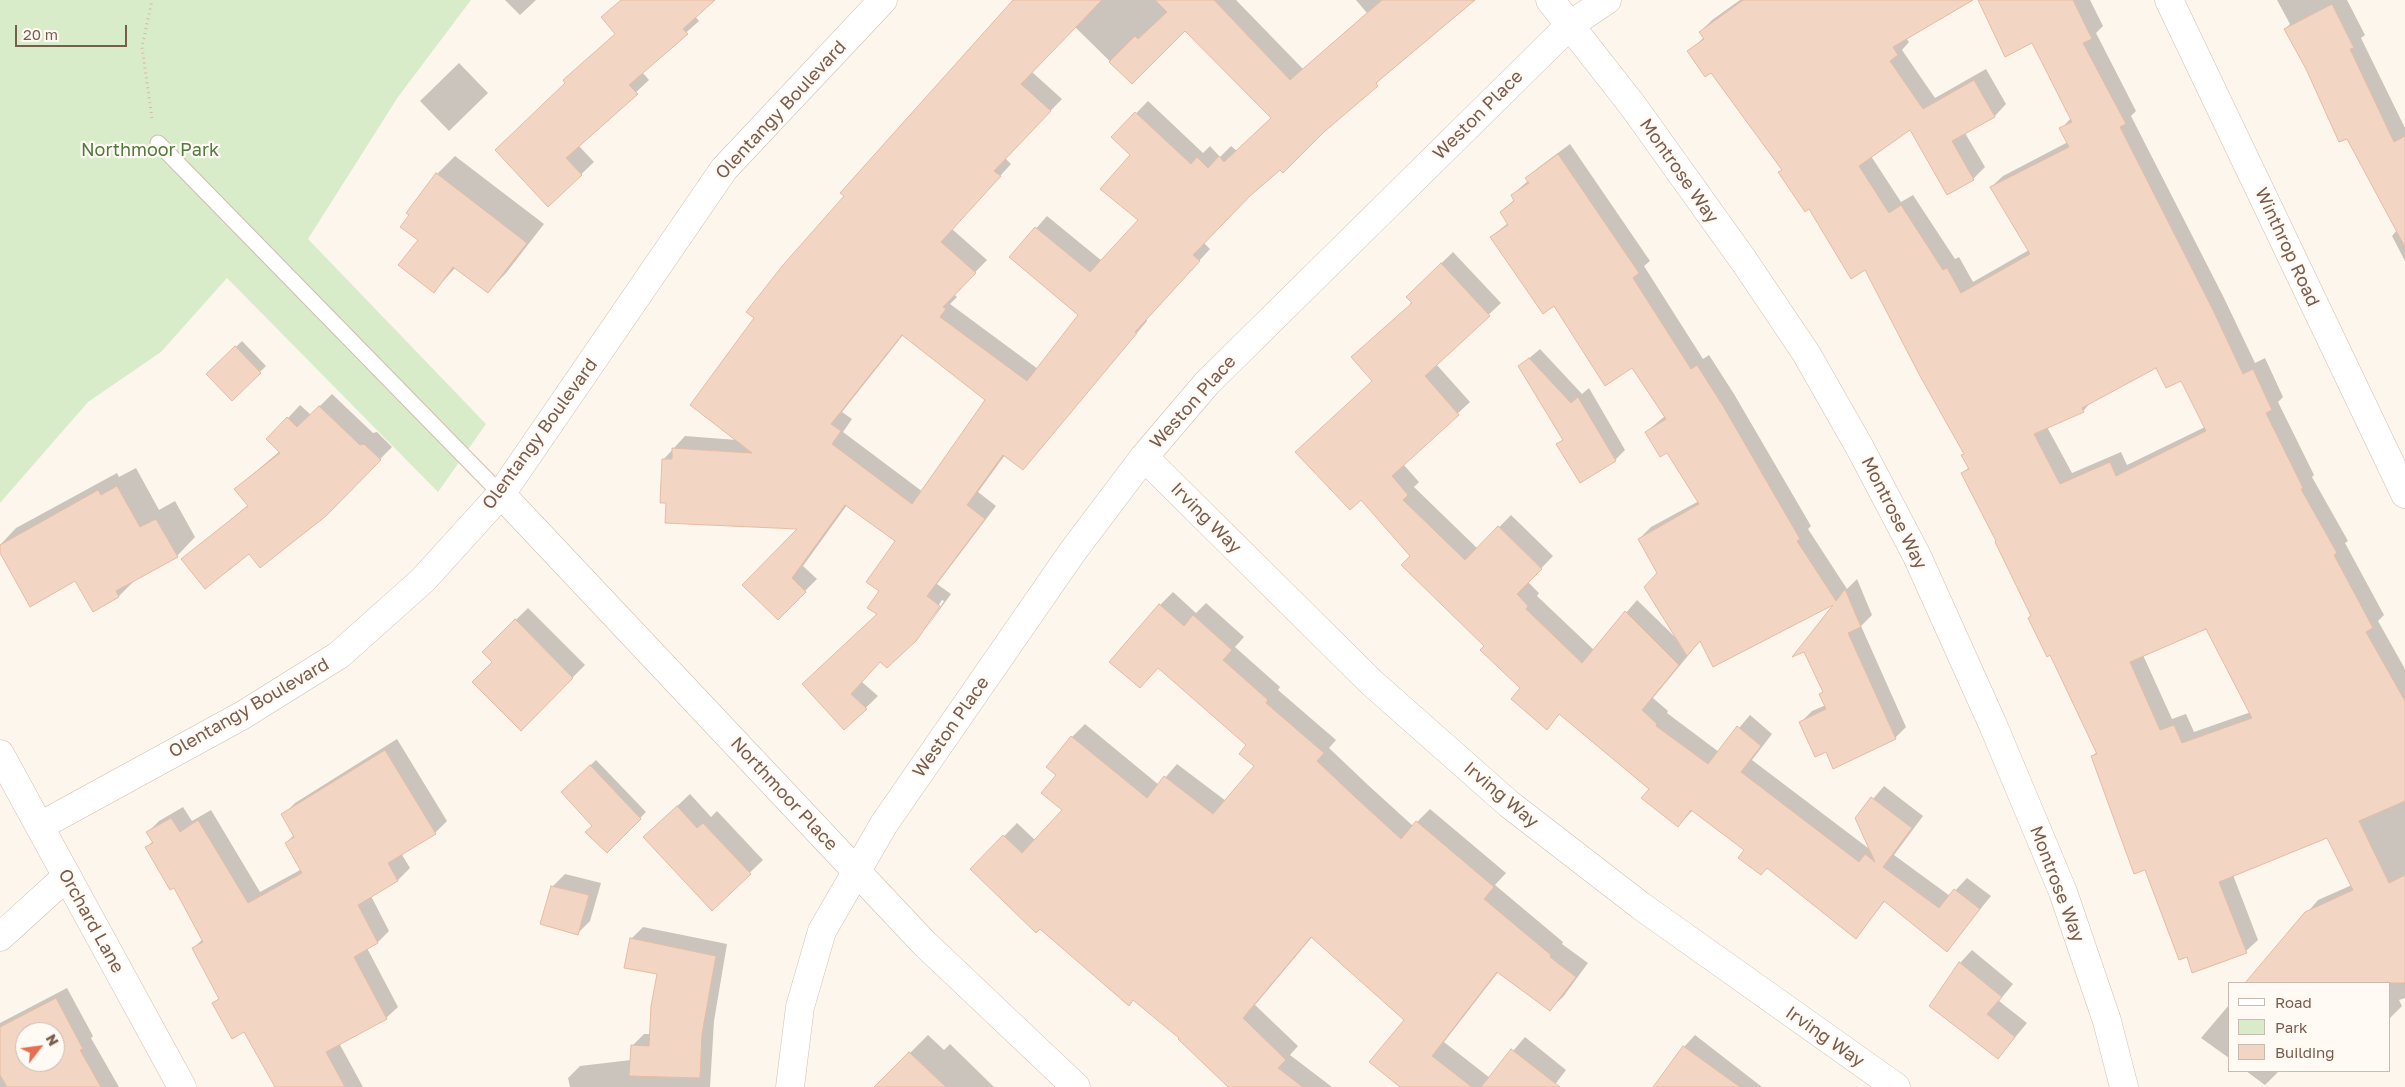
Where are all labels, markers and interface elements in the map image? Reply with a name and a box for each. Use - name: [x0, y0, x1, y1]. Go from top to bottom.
- scale bar: [18, 15, 130, 47]
- text: 20 m: [23, 25, 58, 43]
- street label: Olentangy Boulevard: [711, 36, 851, 184]
- street label: Weston Place: [1429, 66, 1527, 164]
- street label: Montrose Way: [1635, 114, 1723, 228]
- park label: Northmoor Park: [81, 139, 219, 161]
- street label: Winthrop Road: [2250, 184, 2324, 310]
- street label: Weston Place: [1145, 351, 1241, 453]
- street label: Olentangy Boulevard: [478, 354, 602, 514]
- street label: Montrose Way: [1856, 453, 1932, 573]
- street label: Irving Way: [1166, 478, 1246, 558]
- street label: Olentangy Boulevard: [165, 653, 333, 763]
- street label: Weston Place: [908, 672, 994, 782]
- street label: Northmoor Place: [726, 733, 842, 855]
- street label: Irving Way: [1459, 757, 1543, 833]
- street label: Montrose Way: [2025, 823, 2089, 945]
- street label: Orchard Lane: [53, 865, 129, 977]
- legend: [2228, 982, 2390, 1072]
- text: Road: [2275, 993, 2312, 1011]
- street label: Irving Way: [1781, 1002, 1869, 1072]
- text: Park: [2275, 1018, 2307, 1036]
- north arrow: [15, 1022, 65, 1072]
- text: N: [43, 1031, 63, 1049]
- text: Building: [2275, 1043, 2335, 1061]

